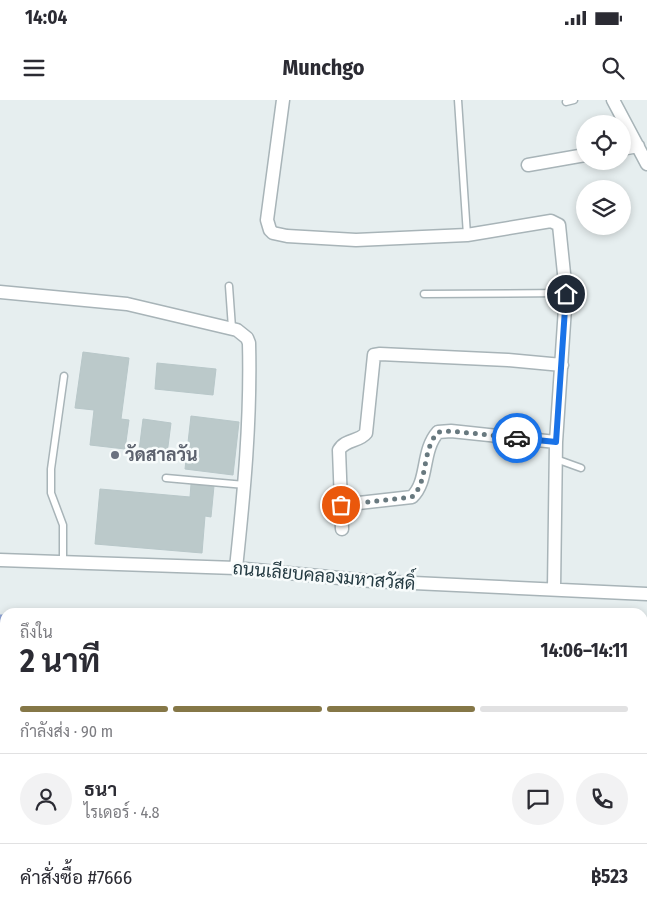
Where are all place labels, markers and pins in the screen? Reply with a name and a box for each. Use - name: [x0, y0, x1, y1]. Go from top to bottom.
- pin: [545, 273, 587, 315]
- place label: วัดสาลวัน: [125, 444, 198, 466]
- marker: วัดสาลวัน: [109, 449, 121, 461]
- pin: [320, 484, 362, 526]

